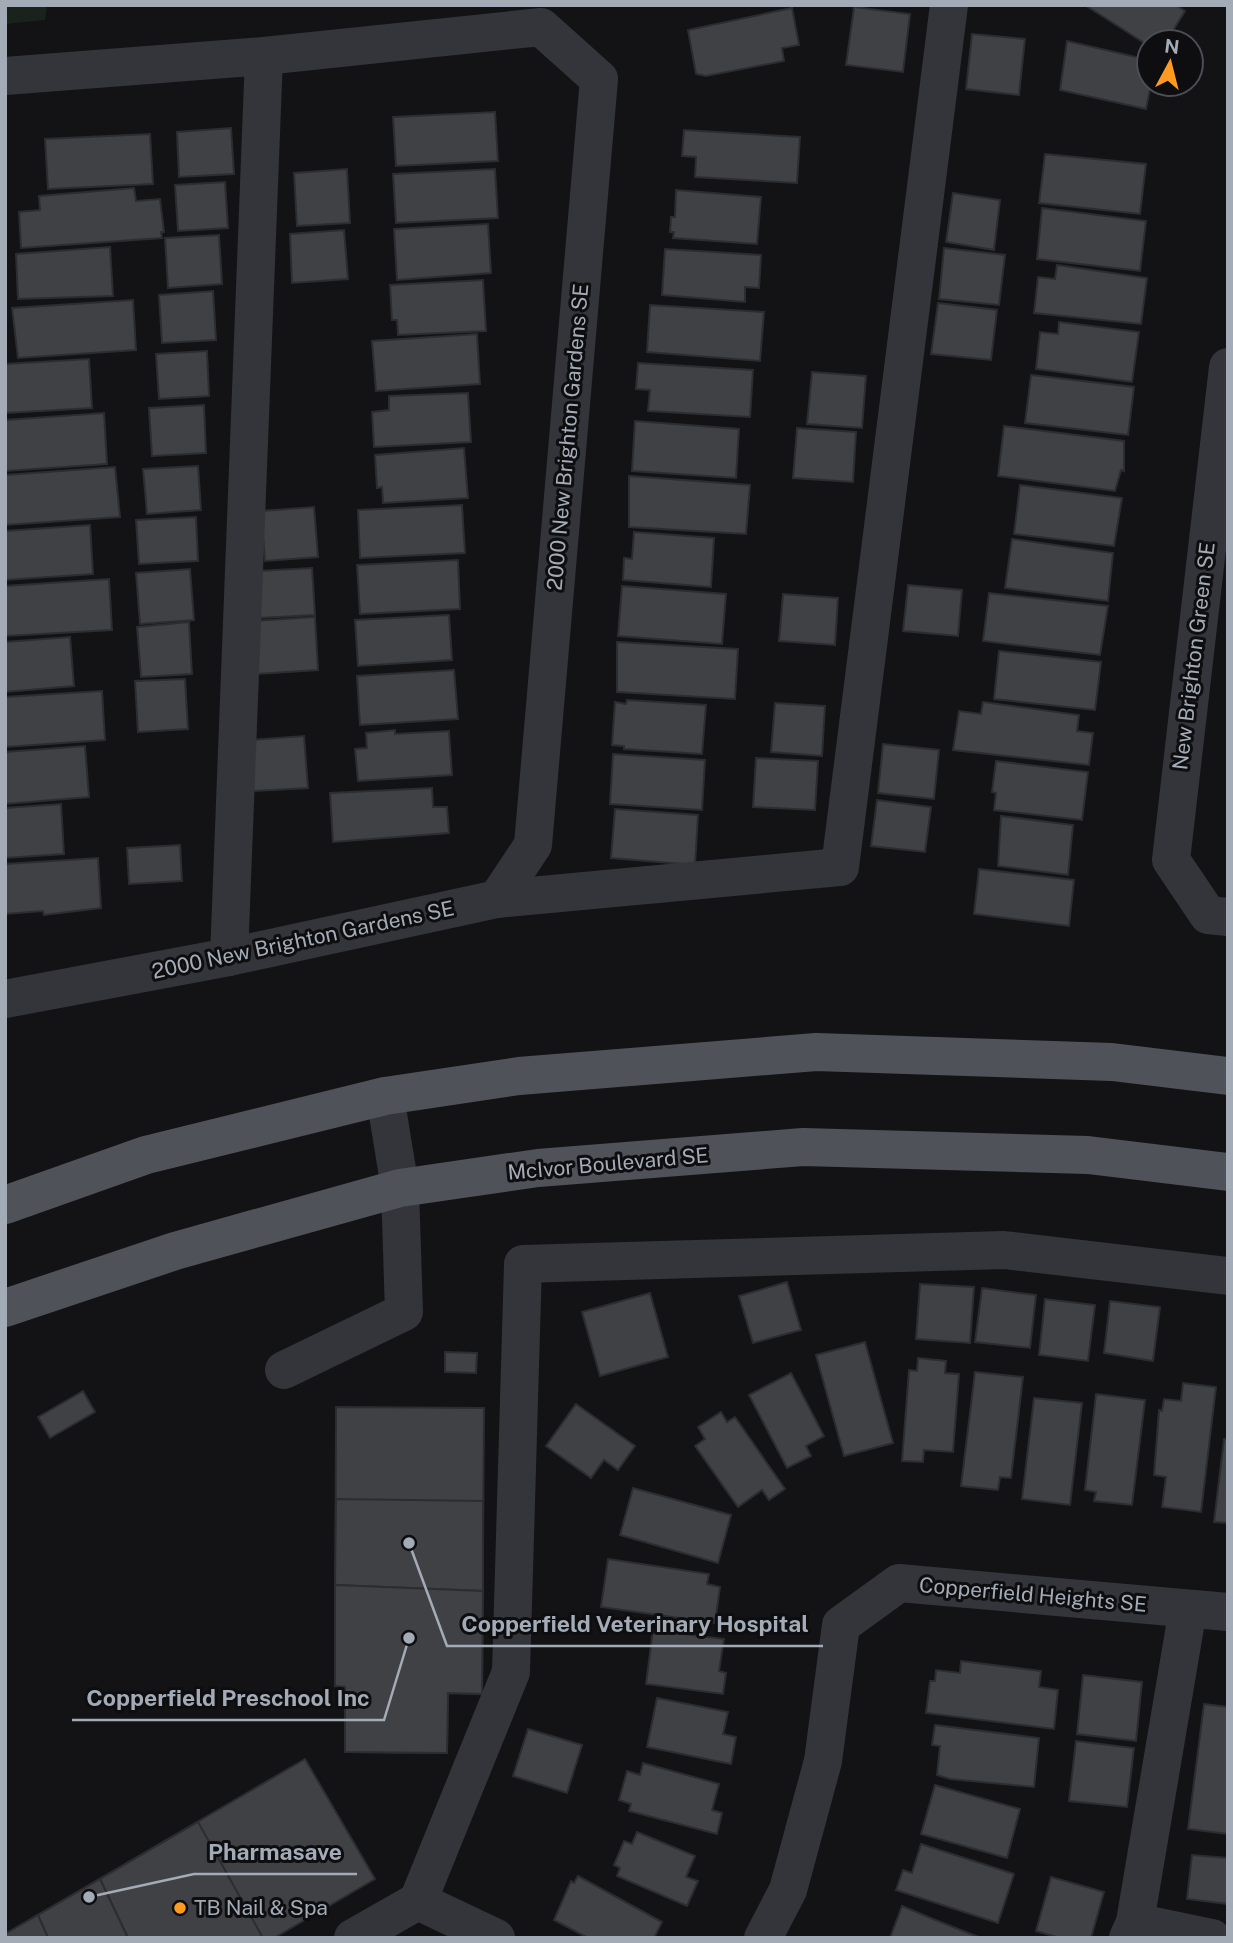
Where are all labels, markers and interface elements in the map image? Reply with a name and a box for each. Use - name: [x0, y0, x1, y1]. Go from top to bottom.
- north arrow: [1135, 28, 1205, 98]
- text: N: [1163, 34, 1181, 58]
- street label: 2000 New Brighton Gardens SE: [542, 282, 593, 592]
- street label: New Brighton Green SE: [1167, 541, 1220, 771]
- street label: 2000 New Brighton Gardens SE: [150, 895, 456, 984]
- street label: McIvor Boulevard SE: [506, 1142, 710, 1185]
- street label: Copperfield Heights SE: [918, 1572, 1148, 1617]
- callout: Copperfield Veterinary Hospital: [447, 1602, 823, 1646]
- text: Copperfield Veterinary Hospital: [461, 1610, 809, 1637]
- callout: Copperfield Preschool Inc: [72, 1676, 384, 1720]
- text: Copperfield Preschool Inc: [86, 1684, 370, 1711]
- callout: Pharmasave: [194, 1830, 357, 1874]
- text: Pharmasave: [208, 1838, 342, 1865]
- place label: TB Nail & Spa: [194, 1895, 328, 1920]
- marker: TB Nail & Spa: [172, 1900, 188, 1916]

